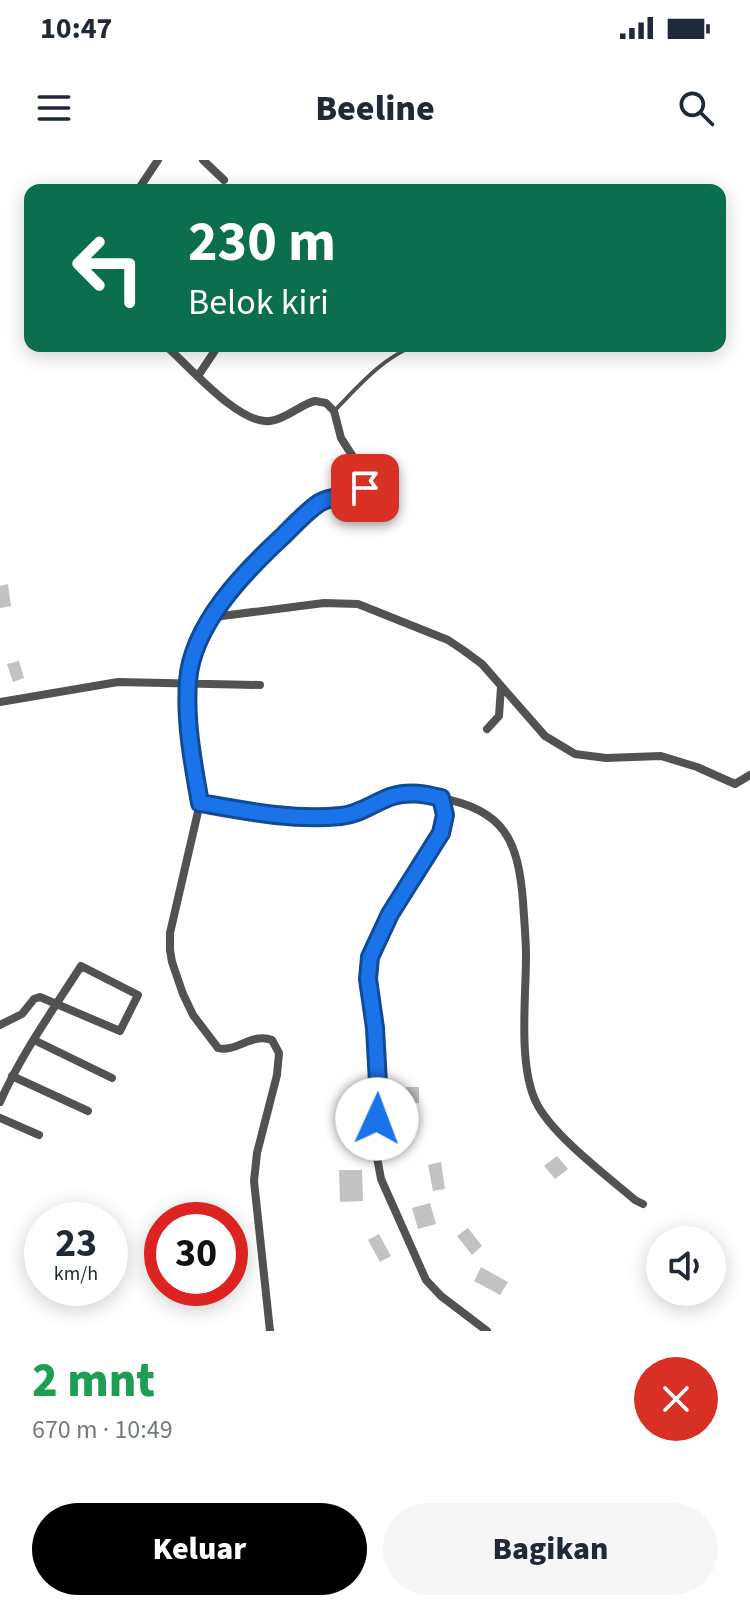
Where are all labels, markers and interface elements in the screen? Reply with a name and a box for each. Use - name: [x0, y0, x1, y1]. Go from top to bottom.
- text: 10:47: [40, 7, 112, 50]
- text: Beeline: [315, 83, 435, 134]
- icon: menu: [32, 86, 76, 130]
- icon: search: [674, 86, 718, 130]
- text: 230 m: [188, 203, 336, 282]
- icon: left: [56, 216, 160, 320]
- text: Belok kiri: [188, 277, 329, 328]
- pin: [331, 454, 399, 522]
- icon: arrive: [343, 466, 387, 510]
- position arrow: [335, 1077, 419, 1161]
- speed limit sign: 30: [144, 1202, 248, 1306]
- text: 23: [55, 1215, 97, 1272]
- map controls: [646, 1226, 726, 1306]
- button: sound: [646, 1226, 726, 1306]
- text: km/h: [54, 1260, 98, 1288]
- text: 2 mnt: [32, 1347, 155, 1415]
- button: close: [634, 1357, 718, 1441]
- text: 670 m · 10:49: [32, 1411, 173, 1448]
- button: Keluar: [32, 1503, 367, 1595]
- button: Bagikan: [383, 1503, 718, 1595]

